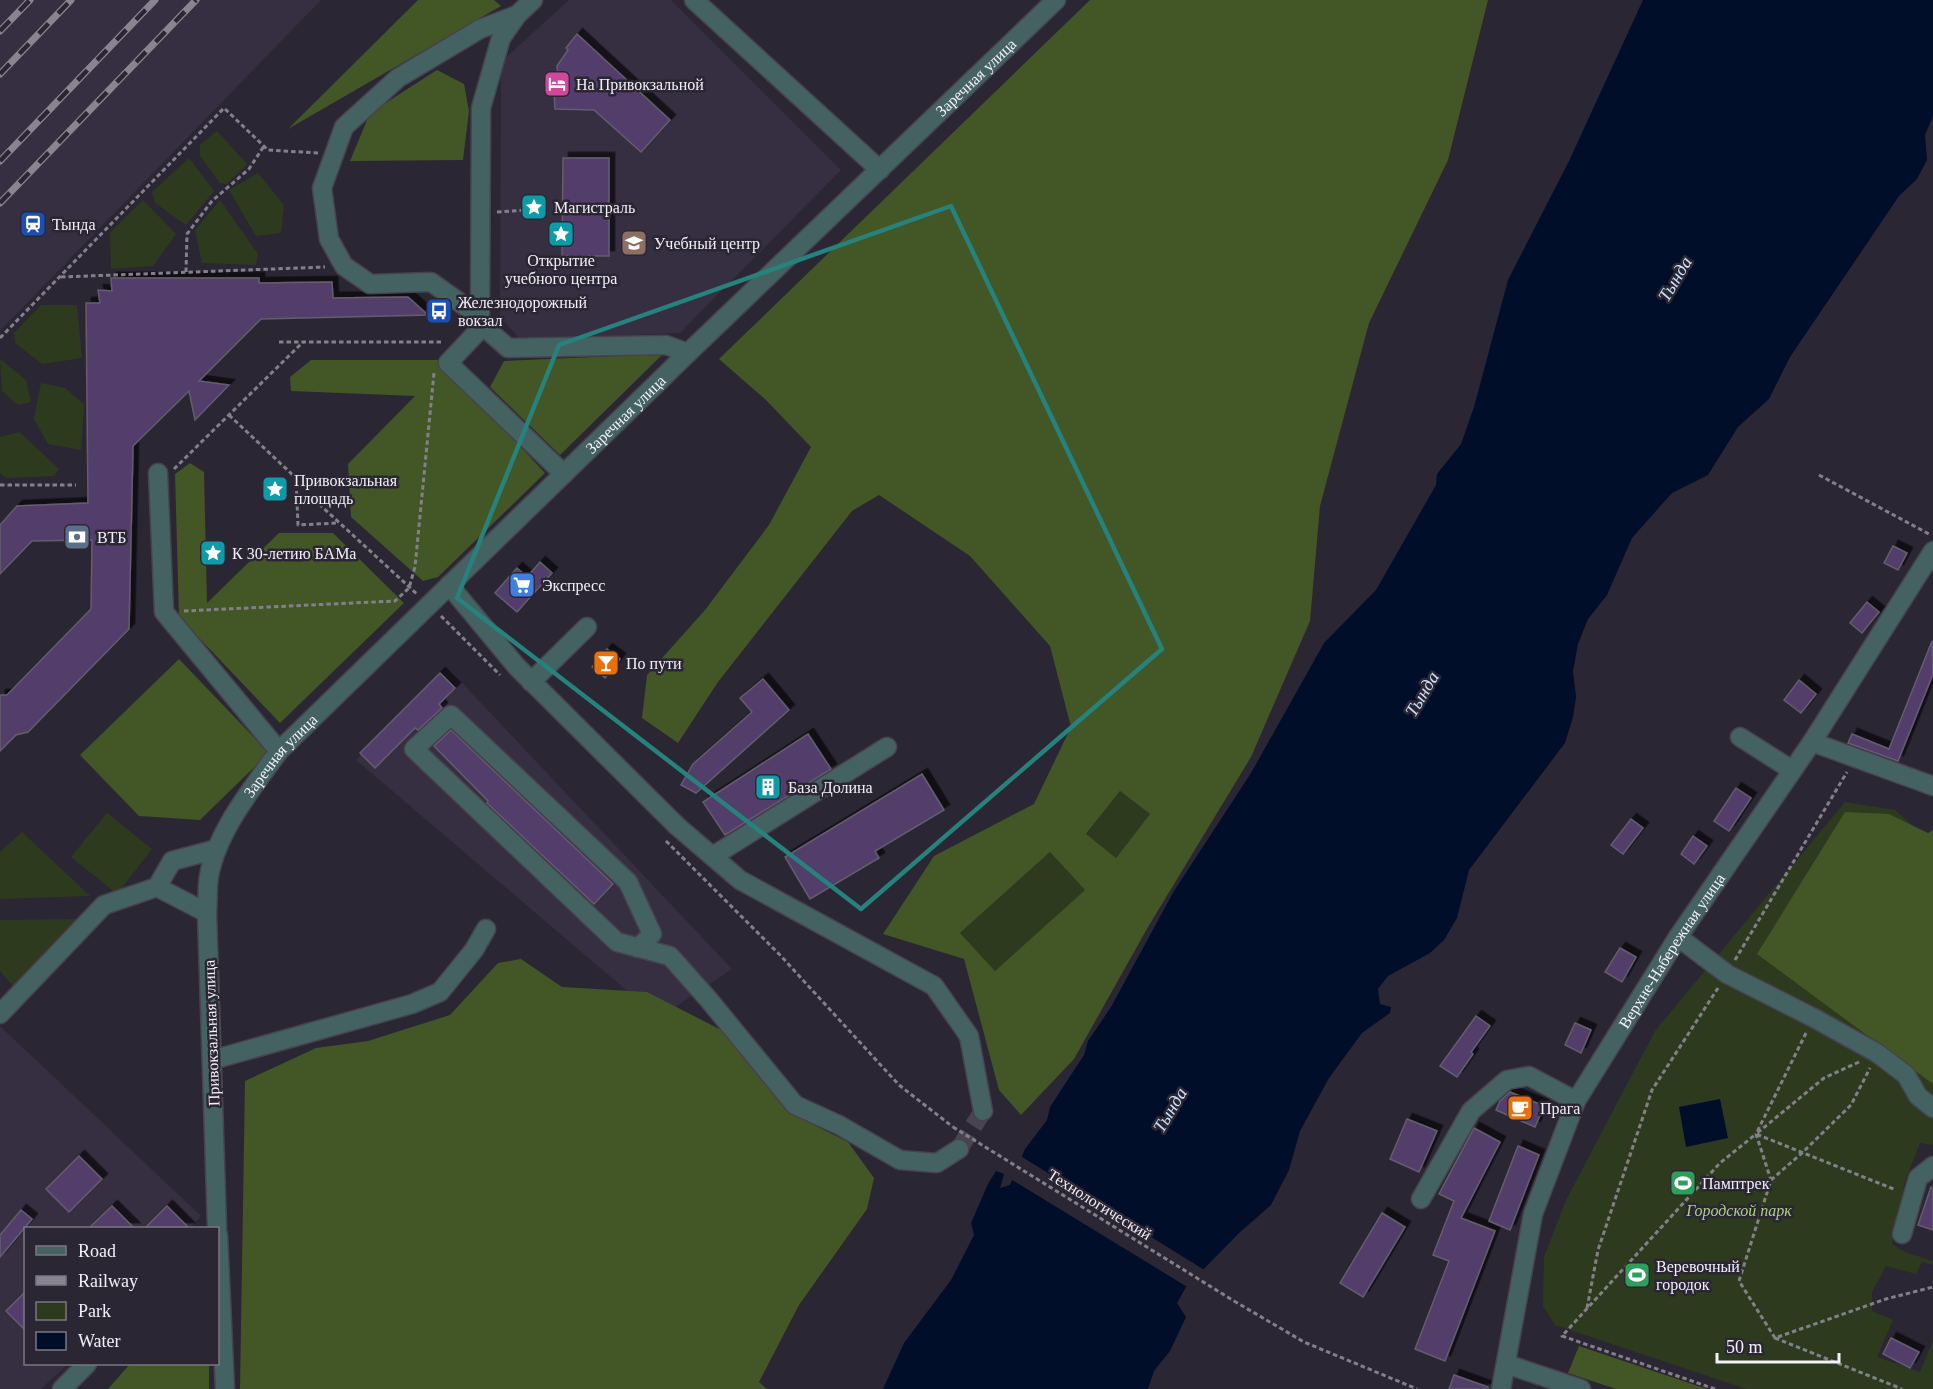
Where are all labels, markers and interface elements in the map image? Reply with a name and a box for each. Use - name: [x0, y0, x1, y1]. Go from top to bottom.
- street label: Заречная улица: [932, 35, 1020, 120]
- hotel icon: На Привокзальной: [542, 69, 572, 99]
- place label: На Привокзальной: [576, 76, 704, 94]
- place icon: Магистраль: [519, 192, 549, 222]
- place label: Магистраль: [554, 199, 635, 217]
- station icon: Тында: [18, 209, 48, 239]
- place label: Тында: [52, 216, 96, 234]
- place icon: Открытие учебного центра: [546, 219, 576, 249]
- school or university icon: Учебный центр: [619, 228, 649, 258]
- place label: Учебный центр: [654, 235, 760, 253]
- place label: Открытие учебного центра: [505, 252, 617, 288]
- water label: Тында: [1654, 253, 1696, 305]
- place label: Железнодорожный вокзал: [458, 294, 587, 329]
- bus stop icon: Железнодорожный вокзал: [424, 296, 454, 326]
- street label: Заречная улица: [582, 372, 669, 457]
- place label: Привокзальная площадь: [294, 472, 398, 508]
- place icon: Привокзальная площадь: [260, 474, 290, 504]
- bank icon: ВТБ: [62, 522, 92, 552]
- place label: ВТБ: [97, 529, 126, 546]
- place icon: К 30-летию БАМа: [198, 538, 228, 568]
- place label: К 30-летию БАМа: [232, 545, 356, 562]
- supermarket icon: Экспресс: [507, 570, 537, 600]
- place label: Экспресс: [542, 577, 605, 595]
- bar icon: По пути: [591, 648, 621, 678]
- place label: По пути: [626, 655, 682, 673]
- water label: Тында: [1401, 668, 1443, 720]
- street label: Заречная улица: [240, 711, 321, 801]
- building icon: База Долина: [753, 772, 783, 802]
- place label: База Долина: [788, 779, 873, 797]
- street label: Верхне-Набережная улица: [1615, 870, 1728, 1031]
- street label: Привокзальная улица: [200, 959, 224, 1106]
- water label: Тында: [1149, 1084, 1191, 1136]
- cafe icon: Прага: [1505, 1093, 1535, 1123]
- place label: Прага: [1540, 1100, 1580, 1118]
- street label: Технологический: [1045, 1166, 1155, 1243]
- sports icon: Памптрек: [1668, 1168, 1698, 1198]
- place label: Памптрек: [1702, 1175, 1770, 1193]
- park label: Городской парк: [1685, 1202, 1792, 1220]
- legend: [24, 1227, 219, 1365]
- text: Road: [78, 1241, 116, 1261]
- place label: Веревочный городок: [1656, 1258, 1740, 1294]
- sports icon: Веревочный городок: [1622, 1260, 1652, 1290]
- text: Railway: [78, 1271, 138, 1291]
- text: Park: [78, 1301, 111, 1321]
- scale bar: [1717, 1326, 1838, 1364]
- text: Water: [78, 1331, 121, 1351]
- text: 50 m: [1726, 1337, 1763, 1357]

